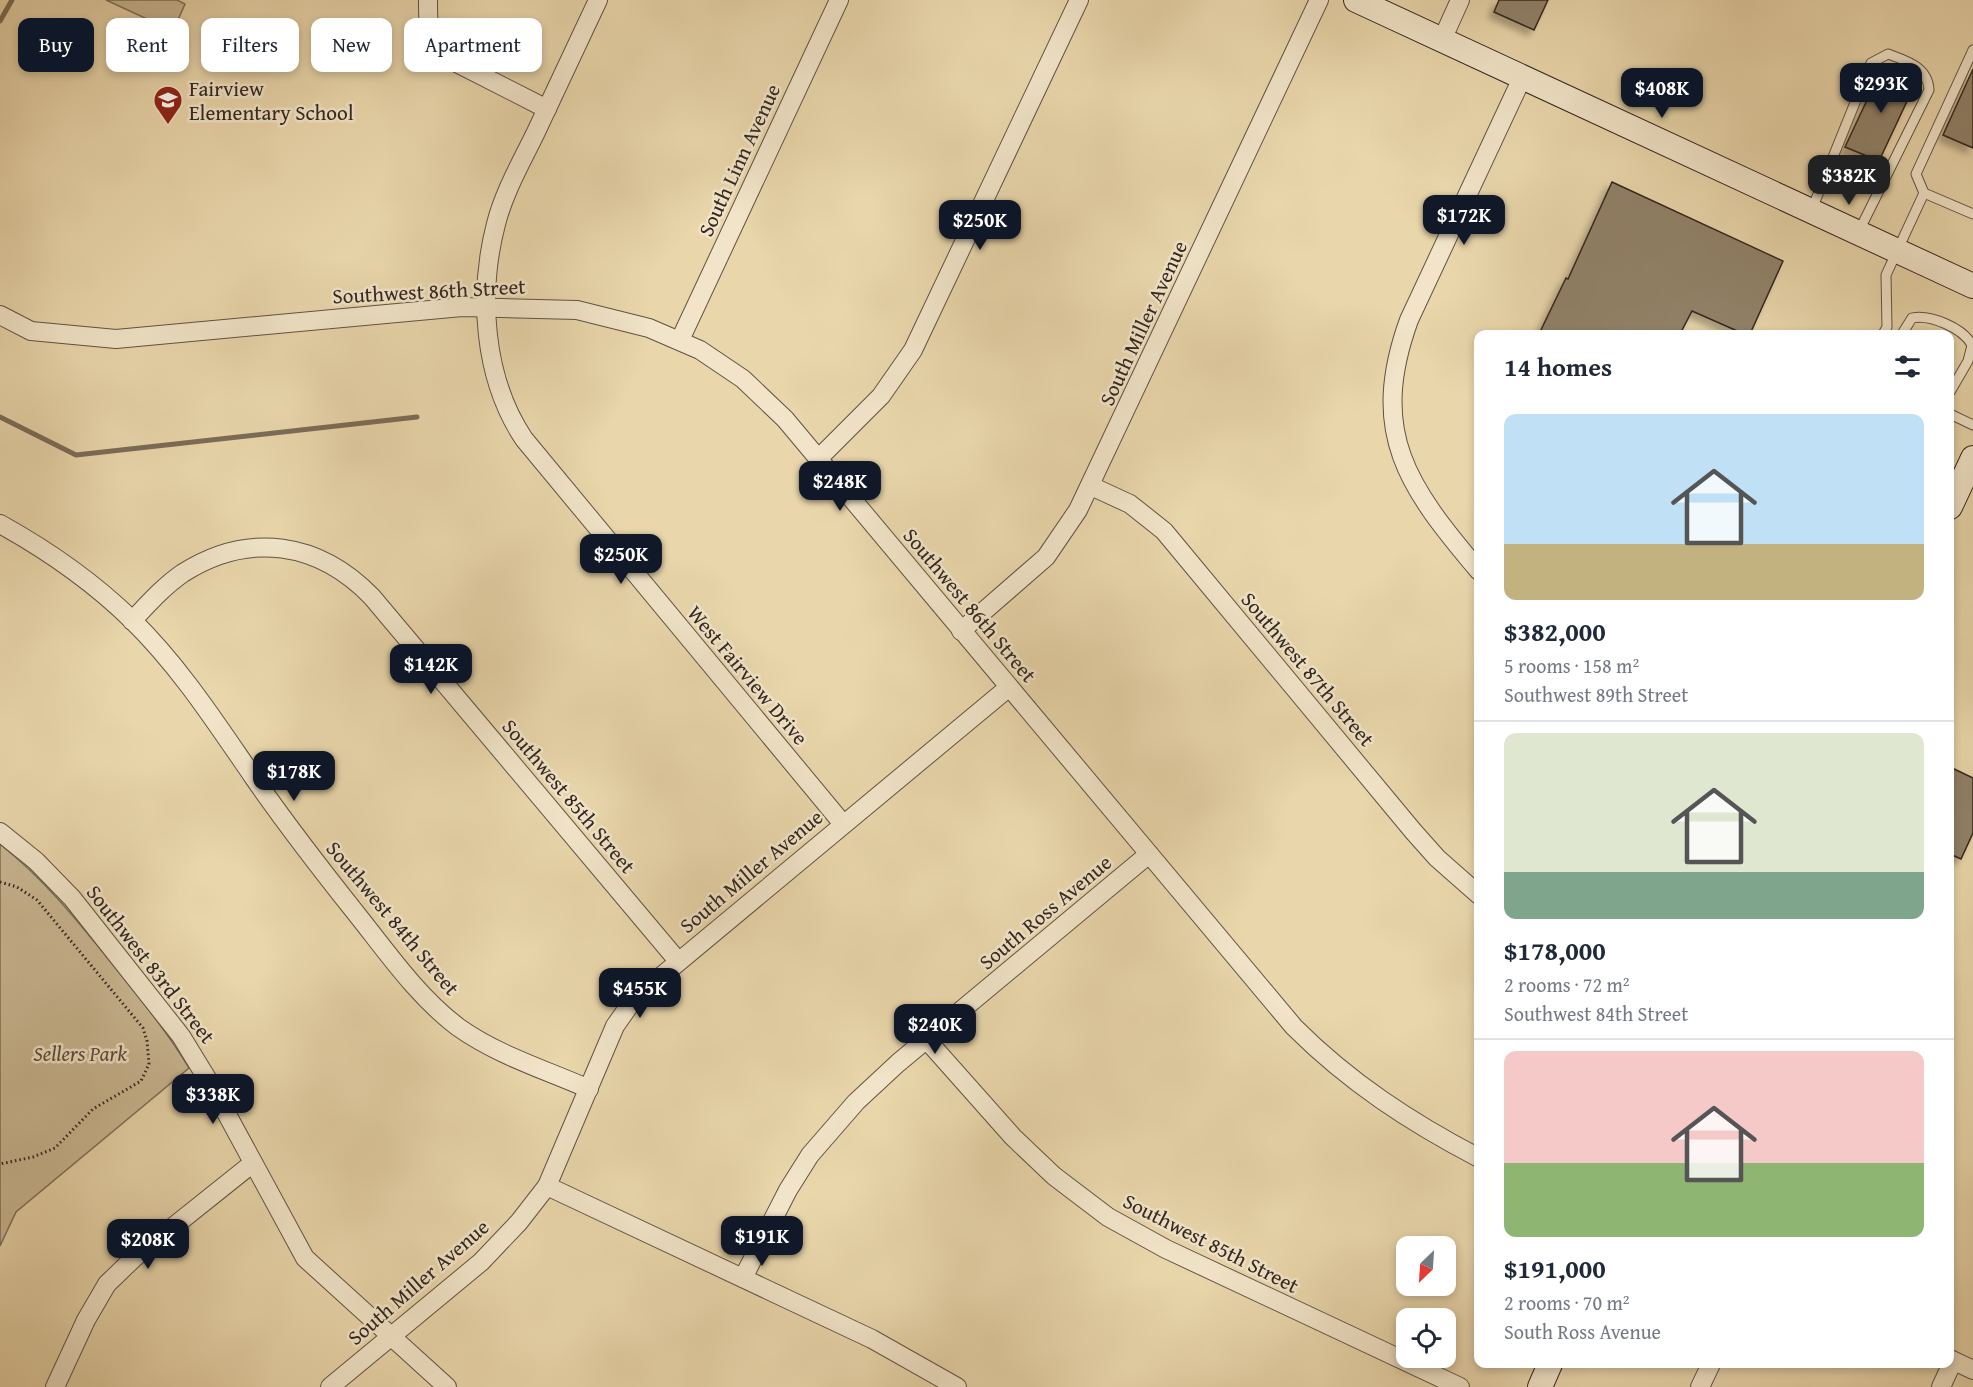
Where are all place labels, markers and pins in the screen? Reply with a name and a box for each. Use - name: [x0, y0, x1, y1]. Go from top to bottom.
- pin: $293K: [1839, 63, 1923, 114]
- pin: $408K: [1620, 68, 1704, 119]
- place label: Fairview Elementary School: [189, 73, 354, 128]
- school or university icon: Fairview Elementary School: [152, 84, 184, 126]
- pin: $382K: [1807, 155, 1891, 206]
- pin: $172K: [1422, 195, 1506, 246]
- pin: $250K: [938, 200, 1022, 251]
- pin: $248K: [798, 461, 882, 512]
- pin: $250K: [579, 534, 663, 585]
- pin: $142K: [389, 644, 473, 695]
- pin: $178K: [252, 751, 336, 802]
- pin: $455K: [598, 968, 682, 1019]
- pin: $240K: [893, 1004, 977, 1055]
- pin: $338K: [171, 1074, 255, 1125]
- pin: $191K: [720, 1216, 804, 1267]
- pin: $208K: [106, 1219, 190, 1270]

